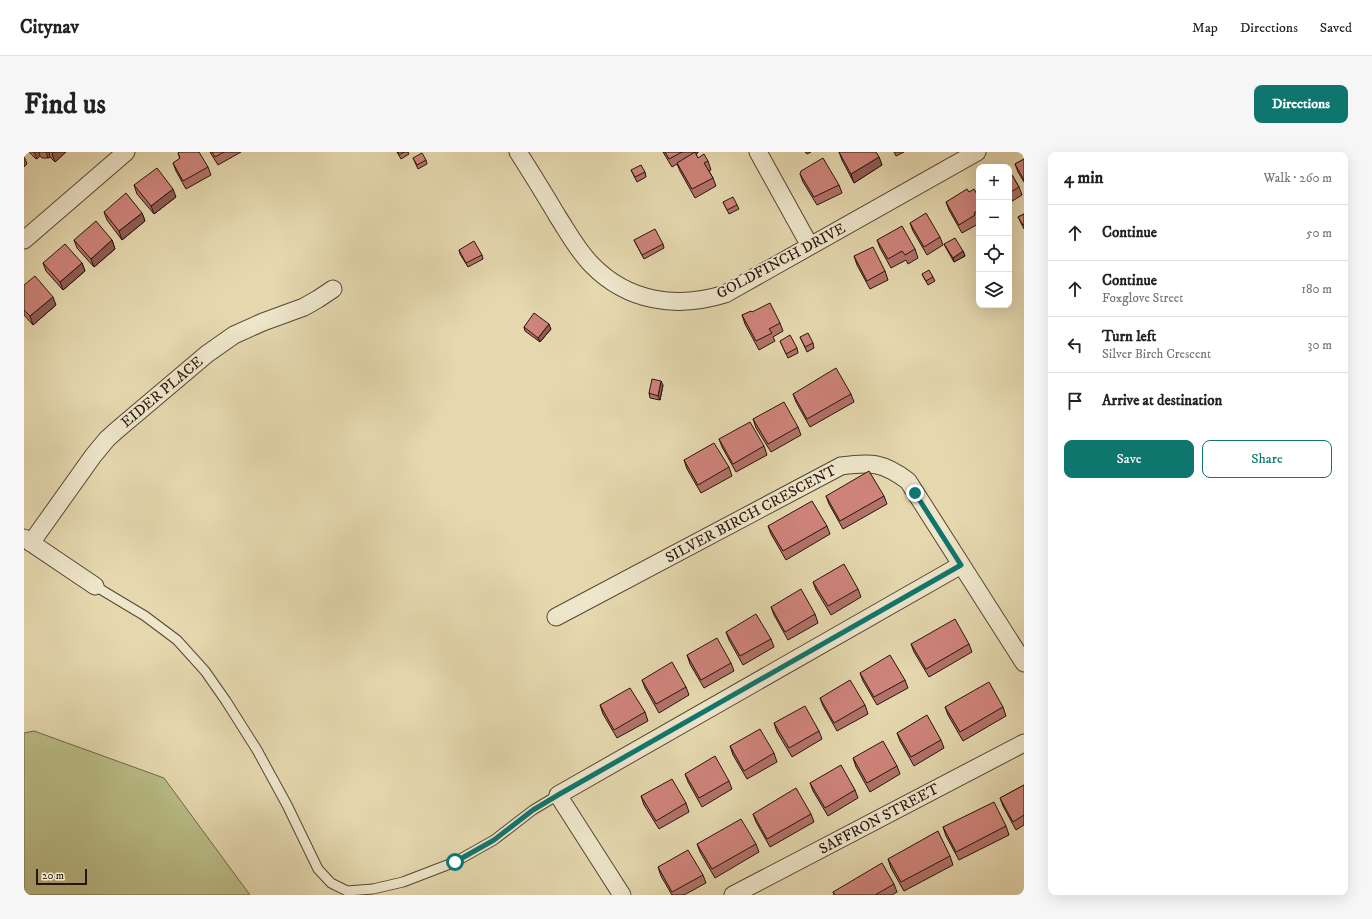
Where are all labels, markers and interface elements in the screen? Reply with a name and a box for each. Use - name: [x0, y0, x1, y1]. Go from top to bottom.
- text: Citynav: [20, 16, 79, 39]
- text: Map: [1192, 19, 1218, 37]
- text: Directions: [1240, 19, 1298, 37]
- text: Saved: [1320, 19, 1352, 37]
- button: Directions: [1254, 85, 1348, 123]
- text: Find us: [24, 87, 106, 122]
- map controls: [976, 164, 1012, 308]
- button: +: [976, 164, 1012, 200]
- text: 4 min: [1064, 167, 1103, 189]
- text: Walk · 260 m: [1264, 170, 1332, 186]
- button: −: [976, 200, 1012, 236]
- street label: GOLDFINCH DRIVE: [713, 219, 849, 303]
- icon: ahead: [1064, 222, 1086, 244]
- text: Continue: [1102, 223, 1157, 242]
- text: 50 m: [1306, 225, 1332, 241]
- button: locate: [976, 236, 1012, 272]
- text: Continue: [1102, 271, 1157, 290]
- button: layers: [976, 272, 1012, 308]
- icon: ahead: [1064, 278, 1086, 300]
- text: 180 m: [1301, 281, 1332, 297]
- text: Foxglove Street: [1102, 290, 1183, 306]
- text: Turn left: [1102, 327, 1156, 346]
- icon: left: [1064, 334, 1086, 356]
- text: 30 m: [1308, 337, 1332, 353]
- text: Silver Birch Crescent: [1102, 346, 1211, 362]
- street label: EIDER PLACE: [117, 352, 207, 432]
- icon: arrive: [1064, 390, 1086, 412]
- text: Arrive at destination: [1102, 391, 1222, 410]
- button: Save: [1064, 440, 1194, 478]
- button: Share: [1202, 440, 1332, 478]
- street label: SILVER BIRCH CRESCENT: [662, 460, 840, 567]
- route end: [906, 484, 924, 502]
- street label: SAFFRON STREET: [816, 779, 943, 859]
- route start: [446, 853, 464, 871]
- scale bar: [36, 867, 87, 886]
- text: 20 m: [42, 869, 64, 883]

